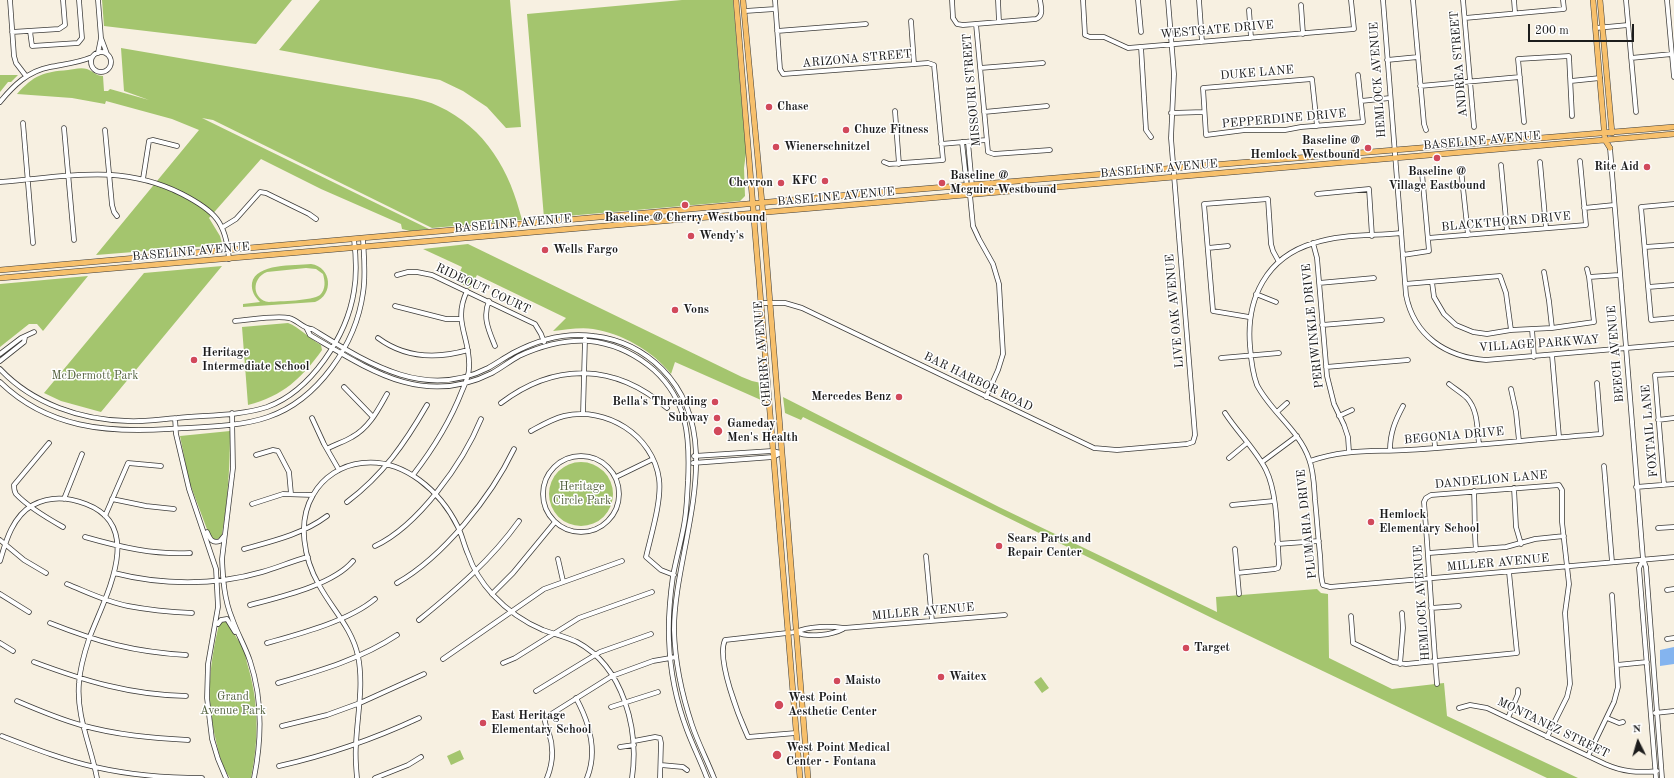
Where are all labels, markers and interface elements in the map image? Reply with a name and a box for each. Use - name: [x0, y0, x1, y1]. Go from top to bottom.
- street label: ANDREA STREET: [1447, 10, 1471, 118]
- scale bar: [1530, 16, 1636, 42]
- street label: WESTGATE DRIVE: [1160, 18, 1274, 42]
- street label: HEMLOCK AVENUE: [1367, 21, 1389, 139]
- text: 200 m: [1535, 25, 1569, 37]
- street label: MISSOURI STREET: [960, 33, 984, 147]
- street label: ARIZONA STREET: [802, 47, 912, 71]
- street label: DUKE LANE: [1220, 63, 1294, 83]
- place label: Chase: [777, 100, 809, 114]
- marker: Chase: [764, 102, 774, 112]
- street label: PEPPERDINE DRIVE: [1221, 106, 1347, 132]
- place label: Chuze Fitness: [854, 123, 928, 137]
- marker: Chuze Fitness: [841, 125, 851, 135]
- street label: BASELINE AVENUE: [1423, 129, 1541, 153]
- place label: Baseline @ Hemlock Westbound: [1250, 134, 1360, 162]
- place label: Wienerschnitzel: [784, 140, 870, 154]
- marker: Wienerschnitzel: [771, 142, 781, 152]
- marker: Baseline @ Hemlock Westbound: [1363, 143, 1373, 153]
- marker: Baseline @ Village Eastbound: [1432, 153, 1442, 163]
- street label: BASELINE AVENUE: [1100, 157, 1218, 181]
- place label: Rite Aid: [1594, 160, 1639, 174]
- marker: Rite Aid: [1642, 162, 1652, 172]
- place label: Baseline @ Village Eastbound: [1388, 165, 1486, 193]
- place label: Baseline @ Mcguire Westbound: [950, 169, 1056, 197]
- place label: KFC: [792, 174, 817, 188]
- place label: Chevron: [728, 176, 773, 190]
- marker: KFC: [820, 176, 830, 186]
- marker: Chevron: [776, 178, 786, 188]
- marker: Baseline @ Mcguire Westbound: [937, 178, 947, 188]
- street label: BASELINE AVENUE: [777, 185, 895, 209]
- marker: Baseline @ Cherry Westbound: [680, 200, 690, 210]
- street label: BLACKTHORN DRIVE: [1441, 209, 1571, 235]
- place label: Baseline @ Cherry Westbound: [604, 211, 766, 225]
- street label: BASELINE AVENUE: [454, 212, 572, 236]
- place label: Wendy's: [699, 229, 744, 243]
- marker: Wendy's: [686, 231, 696, 241]
- street label: BASELINE AVENUE: [132, 240, 250, 264]
- place label: Wells Fargo: [553, 243, 618, 257]
- marker: Wells Fargo: [540, 245, 550, 255]
- street label: LIVE OAK AVENUE: [1163, 253, 1187, 369]
- street label: RIDEOUT COURT: [433, 261, 533, 317]
- street label: PERIWINKLE DRIVE: [1299, 263, 1327, 389]
- street label: CHERRY AVENUE: [751, 300, 775, 408]
- place label: Vons: [683, 303, 709, 317]
- marker: Vons: [670, 305, 680, 315]
- street label: BEECH AVENUE: [1605, 305, 1627, 403]
- street label: VILLAGE PARKWAY: [1478, 333, 1600, 355]
- place label: Heritage Intermediate School: [202, 346, 310, 374]
- street label: BAR HARBOR ROAD: [921, 349, 1035, 415]
- marker: Heritage Intermediate School: [189, 355, 199, 365]
- park label: McDermott Park: [51, 369, 139, 383]
- street label: FOXTAIL LANE: [1639, 384, 1661, 478]
- place label: Mercedes Benz: [811, 390, 891, 404]
- marker: Mercedes Benz: [894, 392, 904, 402]
- place label: Bella's Threading: [612, 395, 707, 409]
- marker: Bella's Threading: [710, 397, 720, 407]
- place label: Subway: [668, 411, 709, 425]
- marker: Subway: [712, 413, 722, 423]
- place label: Gameday Men's Health: [727, 417, 798, 445]
- street label: BEGONIA DRIVE: [1403, 424, 1505, 448]
- marker: Gameday Men's Health: [712, 425, 724, 437]
- street label: PLUMARIA DRIVE: [1294, 468, 1320, 580]
- street label: DANDELION LANE: [1434, 468, 1548, 492]
- park label: Heritage Circle Park: [553, 480, 611, 508]
- place label: Hemlock Elementary School: [1379, 508, 1479, 536]
- marker: Hemlock Elementary School: [1366, 517, 1376, 527]
- place label: Sears Parts and Repair Center: [1007, 532, 1091, 560]
- marker: Sears Parts and Repair Center: [994, 541, 1004, 551]
- street label: HEMLOCK AVENUE: [1411, 544, 1433, 662]
- street label: MILLER AVENUE: [1446, 551, 1550, 575]
- street label: MILLER AVENUE: [871, 600, 975, 624]
- place label: Target: [1194, 641, 1230, 655]
- marker: Target: [1181, 643, 1191, 653]
- place label: Waitex: [949, 670, 987, 684]
- marker: Waitex: [936, 672, 946, 682]
- place label: Maisto: [845, 674, 881, 688]
- marker: Maisto: [832, 676, 842, 686]
- park label: Grand Avenue Park: [200, 690, 266, 718]
- place label: West Point Aesthetic Center: [788, 691, 877, 719]
- street label: MONTANEZ STREET: [1495, 695, 1611, 761]
- marker: West Point Aesthetic Center: [773, 699, 785, 711]
- place label: East Heritage Elementary School: [491, 709, 591, 737]
- marker: East Heritage Elementary School: [478, 718, 488, 728]
- north arrow: [1618, 722, 1658, 762]
- text: N: [1632, 724, 1642, 735]
- place label: West Point Medical Center - Fontana: [786, 741, 890, 769]
- marker: West Point Medical Center - Fontana: [771, 749, 783, 761]

